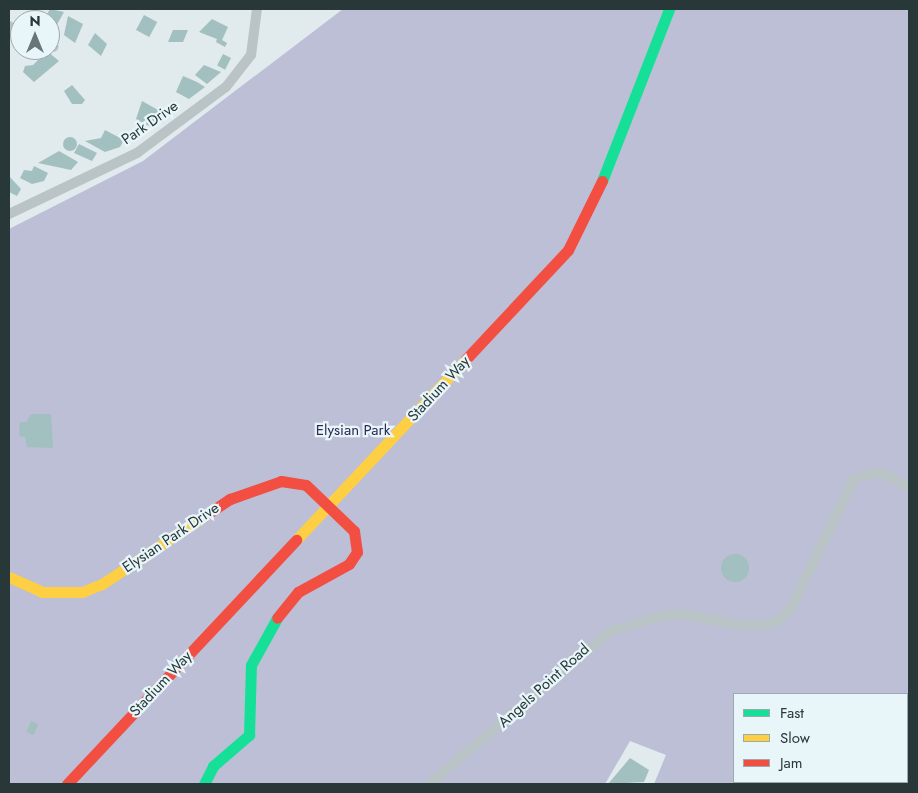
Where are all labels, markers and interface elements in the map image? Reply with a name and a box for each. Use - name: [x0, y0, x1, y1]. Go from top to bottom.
- north arrow: [10, 10, 60, 60]
- text: N: [29, 11, 41, 31]
- street label: Park Drive: [118, 97, 182, 149]
- street label: Stadium Way: [404, 353, 474, 425]
- park label: Elysian Park: [316, 422, 390, 440]
- street label: Elysian Park Drive: [119, 499, 223, 577]
- street label: Angels Point Road: [495, 640, 593, 732]
- street label: Stadium Way: [126, 648, 196, 720]
- legend: [733, 693, 908, 783]
- text: Fast: [780, 702, 804, 724]
- text: Slow: [780, 727, 810, 749]
- text: Jam: [780, 752, 803, 774]

